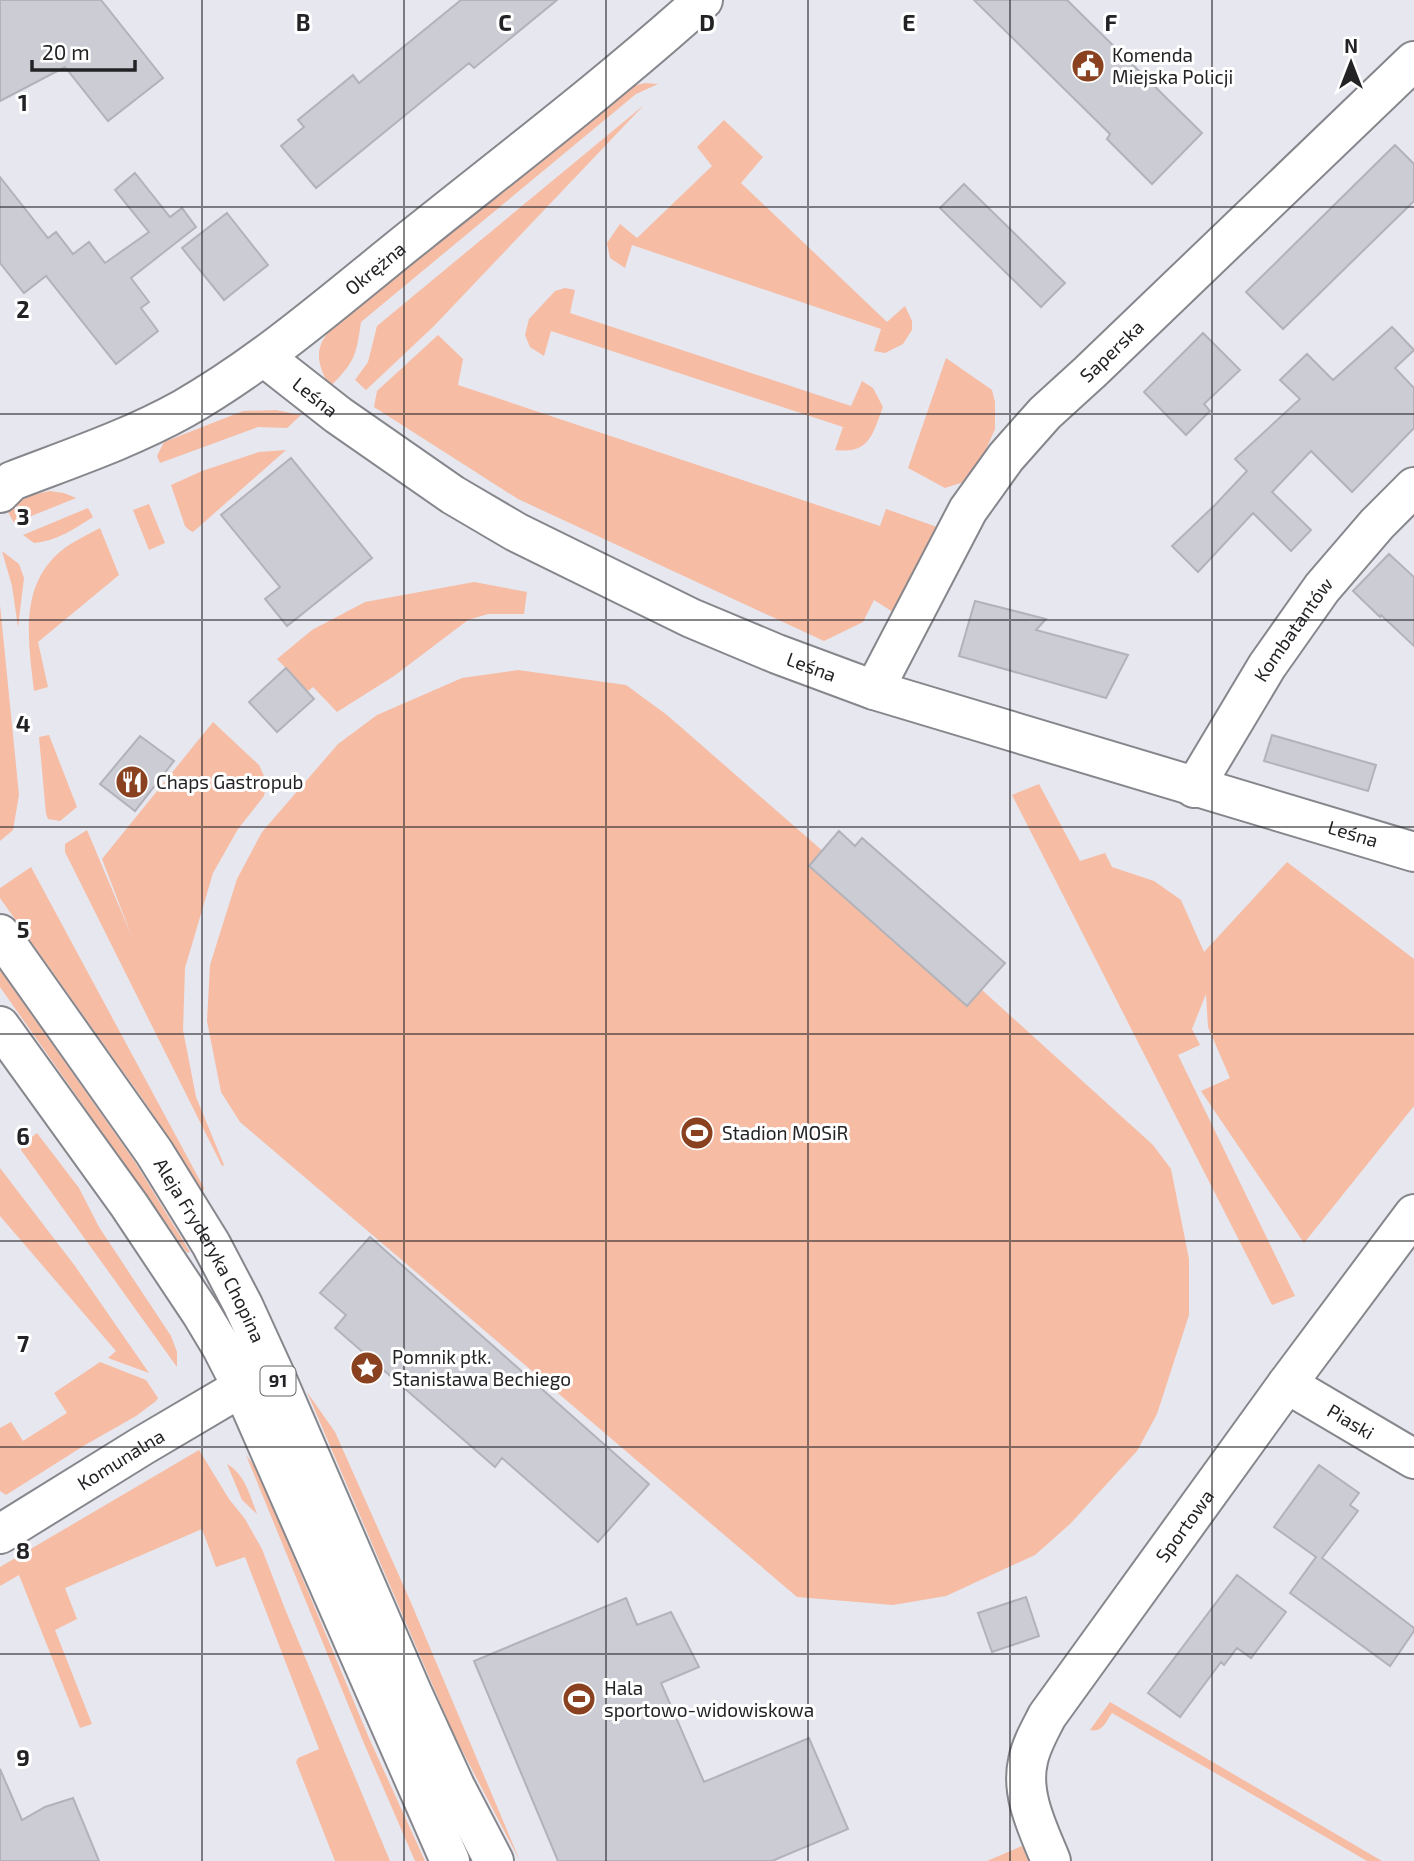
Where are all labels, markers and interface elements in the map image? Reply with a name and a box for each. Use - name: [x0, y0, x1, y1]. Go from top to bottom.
- text: B: [296, 8, 310, 36]
- text: C: [498, 8, 512, 36]
- text: D: [699, 8, 715, 36]
- text: E: [902, 8, 916, 36]
- text: F: [1105, 8, 1118, 36]
- scale bar: [32, 28, 135, 72]
- north arrow: [1316, 28, 1386, 98]
- text: N: [1344, 34, 1358, 57]
- text: 20 m: [42, 39, 90, 64]
- place label: Komenda Miejska Policji: [1112, 43, 1233, 88]
- public building icon: Komenda Miejska Policji: [1069, 47, 1107, 85]
- text: 1: [18, 88, 28, 116]
- street label: Okrężna: [340, 237, 410, 299]
- text: 2: [16, 295, 30, 323]
- street label: Saperska: [1075, 315, 1148, 387]
- street label: Leśna: [288, 372, 343, 422]
- text: 3: [16, 502, 30, 530]
- street label: Kombatantów: [1248, 572, 1337, 686]
- street label: Leśna: [784, 647, 839, 686]
- text: 4: [16, 709, 30, 737]
- restaurant icon: Chaps Gastropub: [113, 763, 151, 801]
- place label: Chaps Gastropub: [156, 770, 303, 793]
- street label: Leśna: [1325, 815, 1381, 852]
- text: 5: [17, 915, 29, 943]
- sports icon: Stadion MOSiR: [678, 1114, 716, 1152]
- place label: Stadion MOSiR: [722, 1121, 848, 1144]
- text: 6: [16, 1122, 30, 1150]
- street label: Aleja Fryderyka Chopina: [150, 1154, 270, 1346]
- text: 7: [17, 1329, 29, 1357]
- place label: Pomnik płk. Stanisława Bechiego: [392, 1345, 571, 1390]
- place icon: Pomnik płk. Stanisława Bechiego: [348, 1349, 386, 1387]
- road number: 91: [260, 1366, 296, 1396]
- street label: Piaski: [1323, 1398, 1379, 1444]
- street label: Komunalna: [73, 1424, 168, 1494]
- street label: Sportowa: [1150, 1485, 1218, 1566]
- text: 8: [16, 1536, 30, 1564]
- place label: Hala sportowo-widowiskowa: [604, 1676, 814, 1721]
- sports icon: Hala sportowo-widowiskowa: [560, 1680, 598, 1718]
- text: 9: [16, 1743, 30, 1771]

